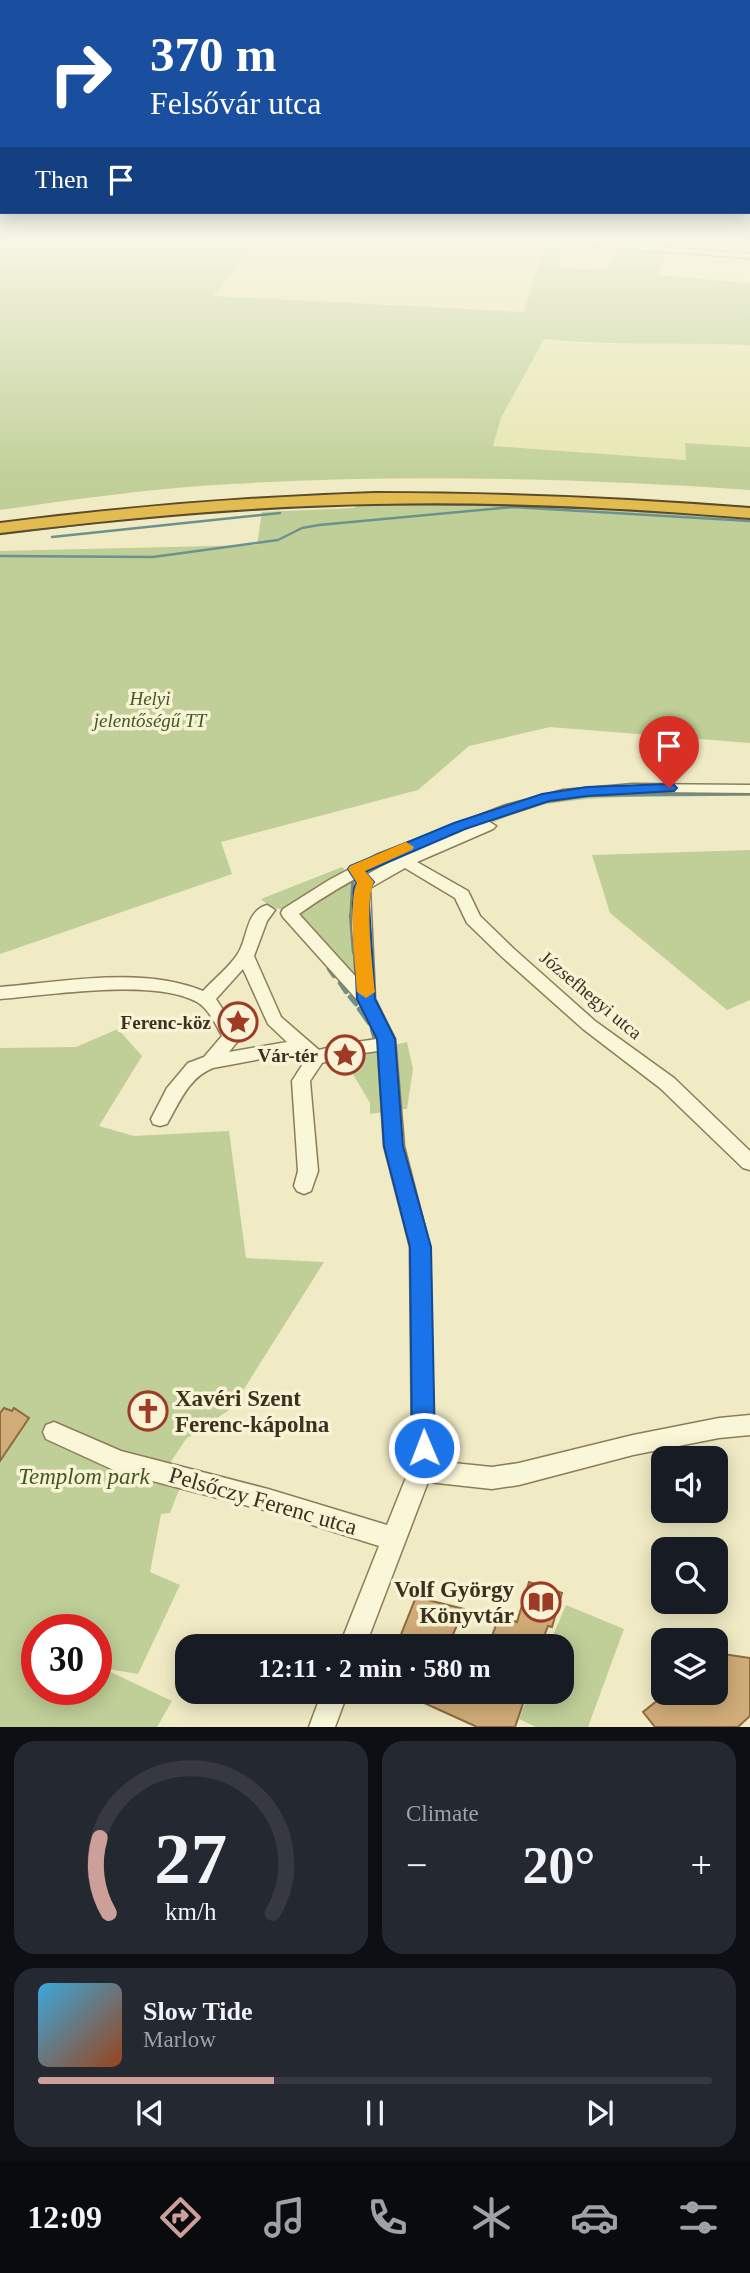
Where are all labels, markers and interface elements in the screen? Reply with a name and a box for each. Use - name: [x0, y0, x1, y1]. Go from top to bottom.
- text: 370 m: [150, 27, 277, 82]
- icon: right: [35, 28, 126, 119]
- text: Felsővár utca: [150, 85, 322, 121]
- icon: arrive: [102, 161, 140, 199]
- text: Then: [35, 165, 88, 194]
- park label: Helyi jelentőségű TT: [91, 688, 208, 731]
- pin: [639, 716, 699, 788]
- icon: arrive: [650, 727, 688, 765]
- street label: Józsefhegyi utca: [536, 946, 646, 1044]
- place icon: Ferenc-köz: [217, 1001, 259, 1043]
- place label: Ferenc-köz: [121, 1012, 212, 1033]
- place icon: Vár-tér: [324, 1034, 366, 1076]
- place label: Vár-tér: [258, 1045, 319, 1066]
- place label: Xavéri Szent Ferenc-kápolna: [175, 1386, 330, 1437]
- church icon: Xavéri Szent Ferenc-kápolna: [127, 1390, 169, 1432]
- position arrow: [387, 1411, 461, 1485]
- map controls: [651, 1446, 728, 1705]
- button: sound: [651, 1446, 728, 1523]
- street label: Pelsőczy Ferenc utca: [166, 1462, 360, 1540]
- park label: Templom park: [18, 1464, 150, 1489]
- button: search: [651, 1537, 728, 1614]
- place label: Volf György Könyvtár: [394, 1577, 514, 1628]
- library icon: Volf György Könyvtár: [520, 1581, 562, 1623]
- speed limit sign: 30: [21, 1614, 112, 1705]
- button: layers: [651, 1628, 728, 1705]
- text: 12:11 · 2 min · 580 m: [258, 1654, 491, 1683]
- text: Climate: [406, 1801, 479, 1826]
- text: 27: [155, 1819, 227, 1900]
- text: 20°: [523, 1837, 595, 1894]
- text: −: [406, 1844, 427, 1886]
- text: +: [691, 1844, 712, 1886]
- text: km/h: [165, 1898, 217, 1925]
- text: Slow Tide: [143, 1997, 253, 2026]
- text: Marlow: [143, 2027, 216, 2052]
- icon: previous: [131, 2094, 169, 2132]
- icon: pause: [356, 2094, 394, 2132]
- icon: next: [581, 2094, 619, 2132]
- icon: directions: [156, 2193, 205, 2242]
- icon: music: [260, 2193, 309, 2242]
- icon: phone: [363, 2193, 412, 2242]
- icon: climate: [467, 2193, 516, 2242]
- icon: car: [570, 2193, 619, 2242]
- icon: filters: [674, 2193, 723, 2242]
- text: 12:09: [27, 2199, 102, 2235]

